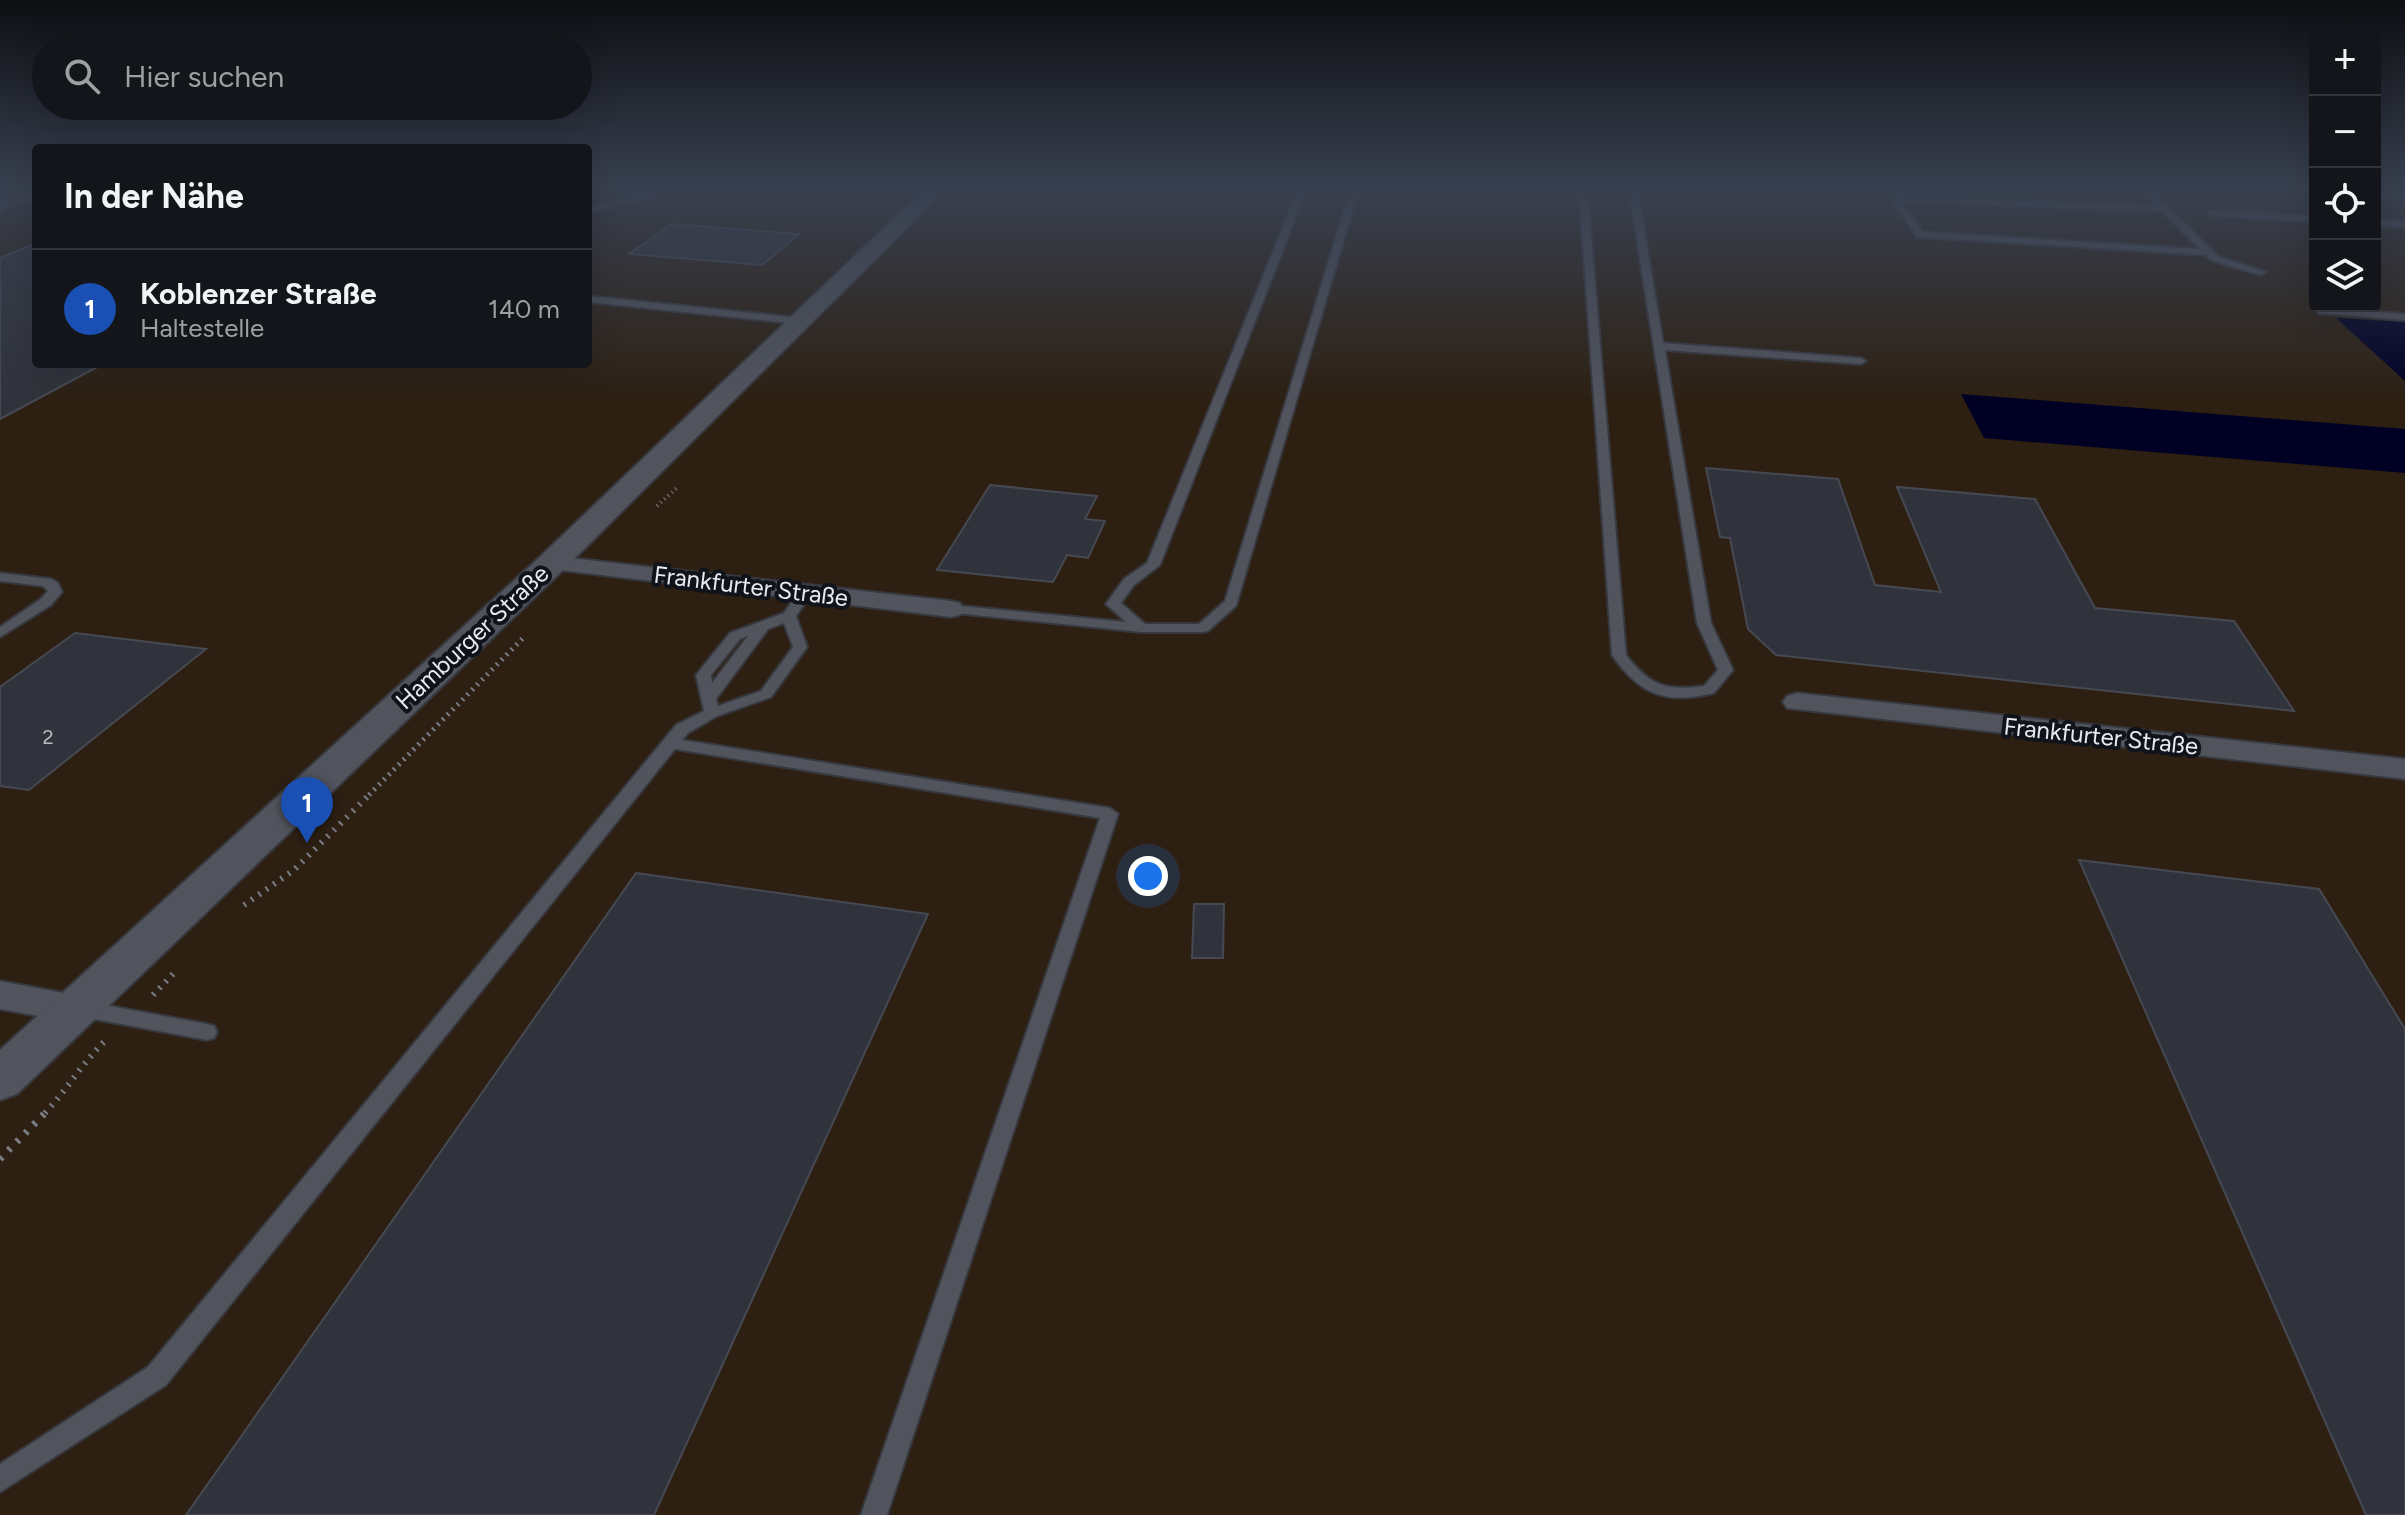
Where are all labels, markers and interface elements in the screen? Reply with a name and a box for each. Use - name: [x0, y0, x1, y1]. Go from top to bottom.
- map controls: [2309, 24, 2381, 312]
- button: +: [2309, 24, 2381, 96]
- search box: [32, 32, 592, 120]
- icon: search: [60, 54, 104, 98]
- text: Hier suchen: [124, 58, 284, 95]
- button: −: [2309, 96, 2381, 168]
- button: locate: [2309, 168, 2381, 240]
- text: In der Nähe: [64, 176, 244, 217]
- button: layers: [2309, 240, 2381, 312]
- text: Koblenzer Straße: [140, 275, 377, 312]
- text: 1: [85, 293, 95, 325]
- text: 140 m: [488, 293, 560, 325]
- text: Haltestelle: [140, 312, 264, 344]
- street label: Hamburger Straße: [390, 559, 554, 715]
- street label: Frankfurter Straße: [652, 560, 850, 612]
- street label: Frankfurter Straße: [2002, 711, 2200, 761]
- house number: 2: [42, 725, 54, 749]
- pin: 1: [281, 777, 333, 843]
- your location: [1128, 856, 1168, 896]

